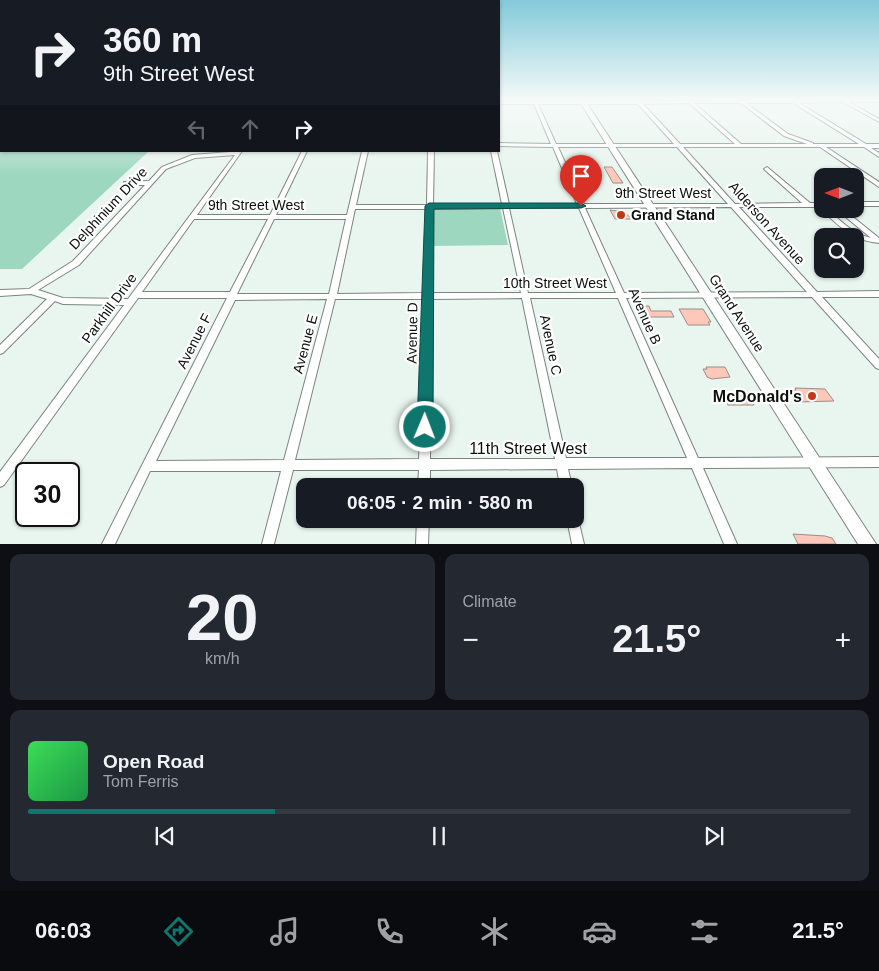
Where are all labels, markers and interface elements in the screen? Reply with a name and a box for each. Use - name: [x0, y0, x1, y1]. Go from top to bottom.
- icon: right: [20, 20, 85, 85]
- text: 360 m: [103, 20, 202, 59]
- text: 9th Street West: [103, 61, 254, 86]
- icon: left: [183, 115, 211, 143]
- icon: ahead: [236, 115, 264, 143]
- icon: right: [289, 115, 317, 143]
- pin: [560, 155, 602, 206]
- icon: arrive: [567, 162, 595, 190]
- street label: Delphinium Drive: [66, 163, 150, 252]
- north arrow: [814, 168, 864, 218]
- map controls: [814, 168, 864, 278]
- street label: Alderson Avenue: [726, 178, 808, 268]
- street label: 9th Street West: [615, 185, 711, 201]
- street label: 9th Street West: [208, 197, 304, 213]
- place label: Grand Stand: [631, 207, 715, 223]
- marker: Grand Stand: [615, 209, 627, 221]
- button: search: [814, 228, 864, 278]
- street label: Parkhill Drive: [78, 270, 140, 346]
- street label: Grand Avenue: [706, 271, 768, 355]
- street label: 10th Street West: [503, 275, 607, 291]
- street label: Avenue B: [625, 285, 665, 347]
- street label: Avenue D: [403, 302, 421, 364]
- street label: Avenue F: [173, 311, 215, 371]
- street label: Avenue E: [289, 313, 321, 375]
- street label: Avenue C: [537, 313, 565, 377]
- place label: McDonald's: [713, 388, 802, 405]
- marker: McDonald's: [806, 390, 818, 402]
- position arrow: [398, 400, 450, 452]
- street label: 11th Street West: [469, 440, 587, 457]
- speed limit sign: 30: [15, 462, 80, 527]
- text: 06:05 · 2 min · 580 m: [347, 492, 533, 513]
- text: 20: [186, 581, 258, 654]
- text: Climate: [463, 593, 517, 610]
- text: 21.5°: [612, 618, 701, 660]
- text: −: [463, 624, 479, 655]
- text: +: [835, 624, 851, 655]
- text: km/h: [205, 650, 240, 667]
- text: Open Road: [103, 751, 204, 772]
- text: Tom Ferris: [103, 773, 179, 790]
- icon: previous: [151, 822, 179, 850]
- icon: pause: [425, 822, 453, 850]
- icon: next: [700, 822, 728, 850]
- icon: directions: [161, 914, 196, 949]
- icon: music: [267, 914, 302, 949]
- icon: phone: [372, 914, 407, 949]
- icon: climate: [477, 914, 512, 949]
- icon: car: [582, 914, 617, 949]
- icon: filters: [687, 914, 722, 949]
- text: 06:03: [35, 918, 91, 943]
- text: 21.5°: [792, 918, 844, 943]

